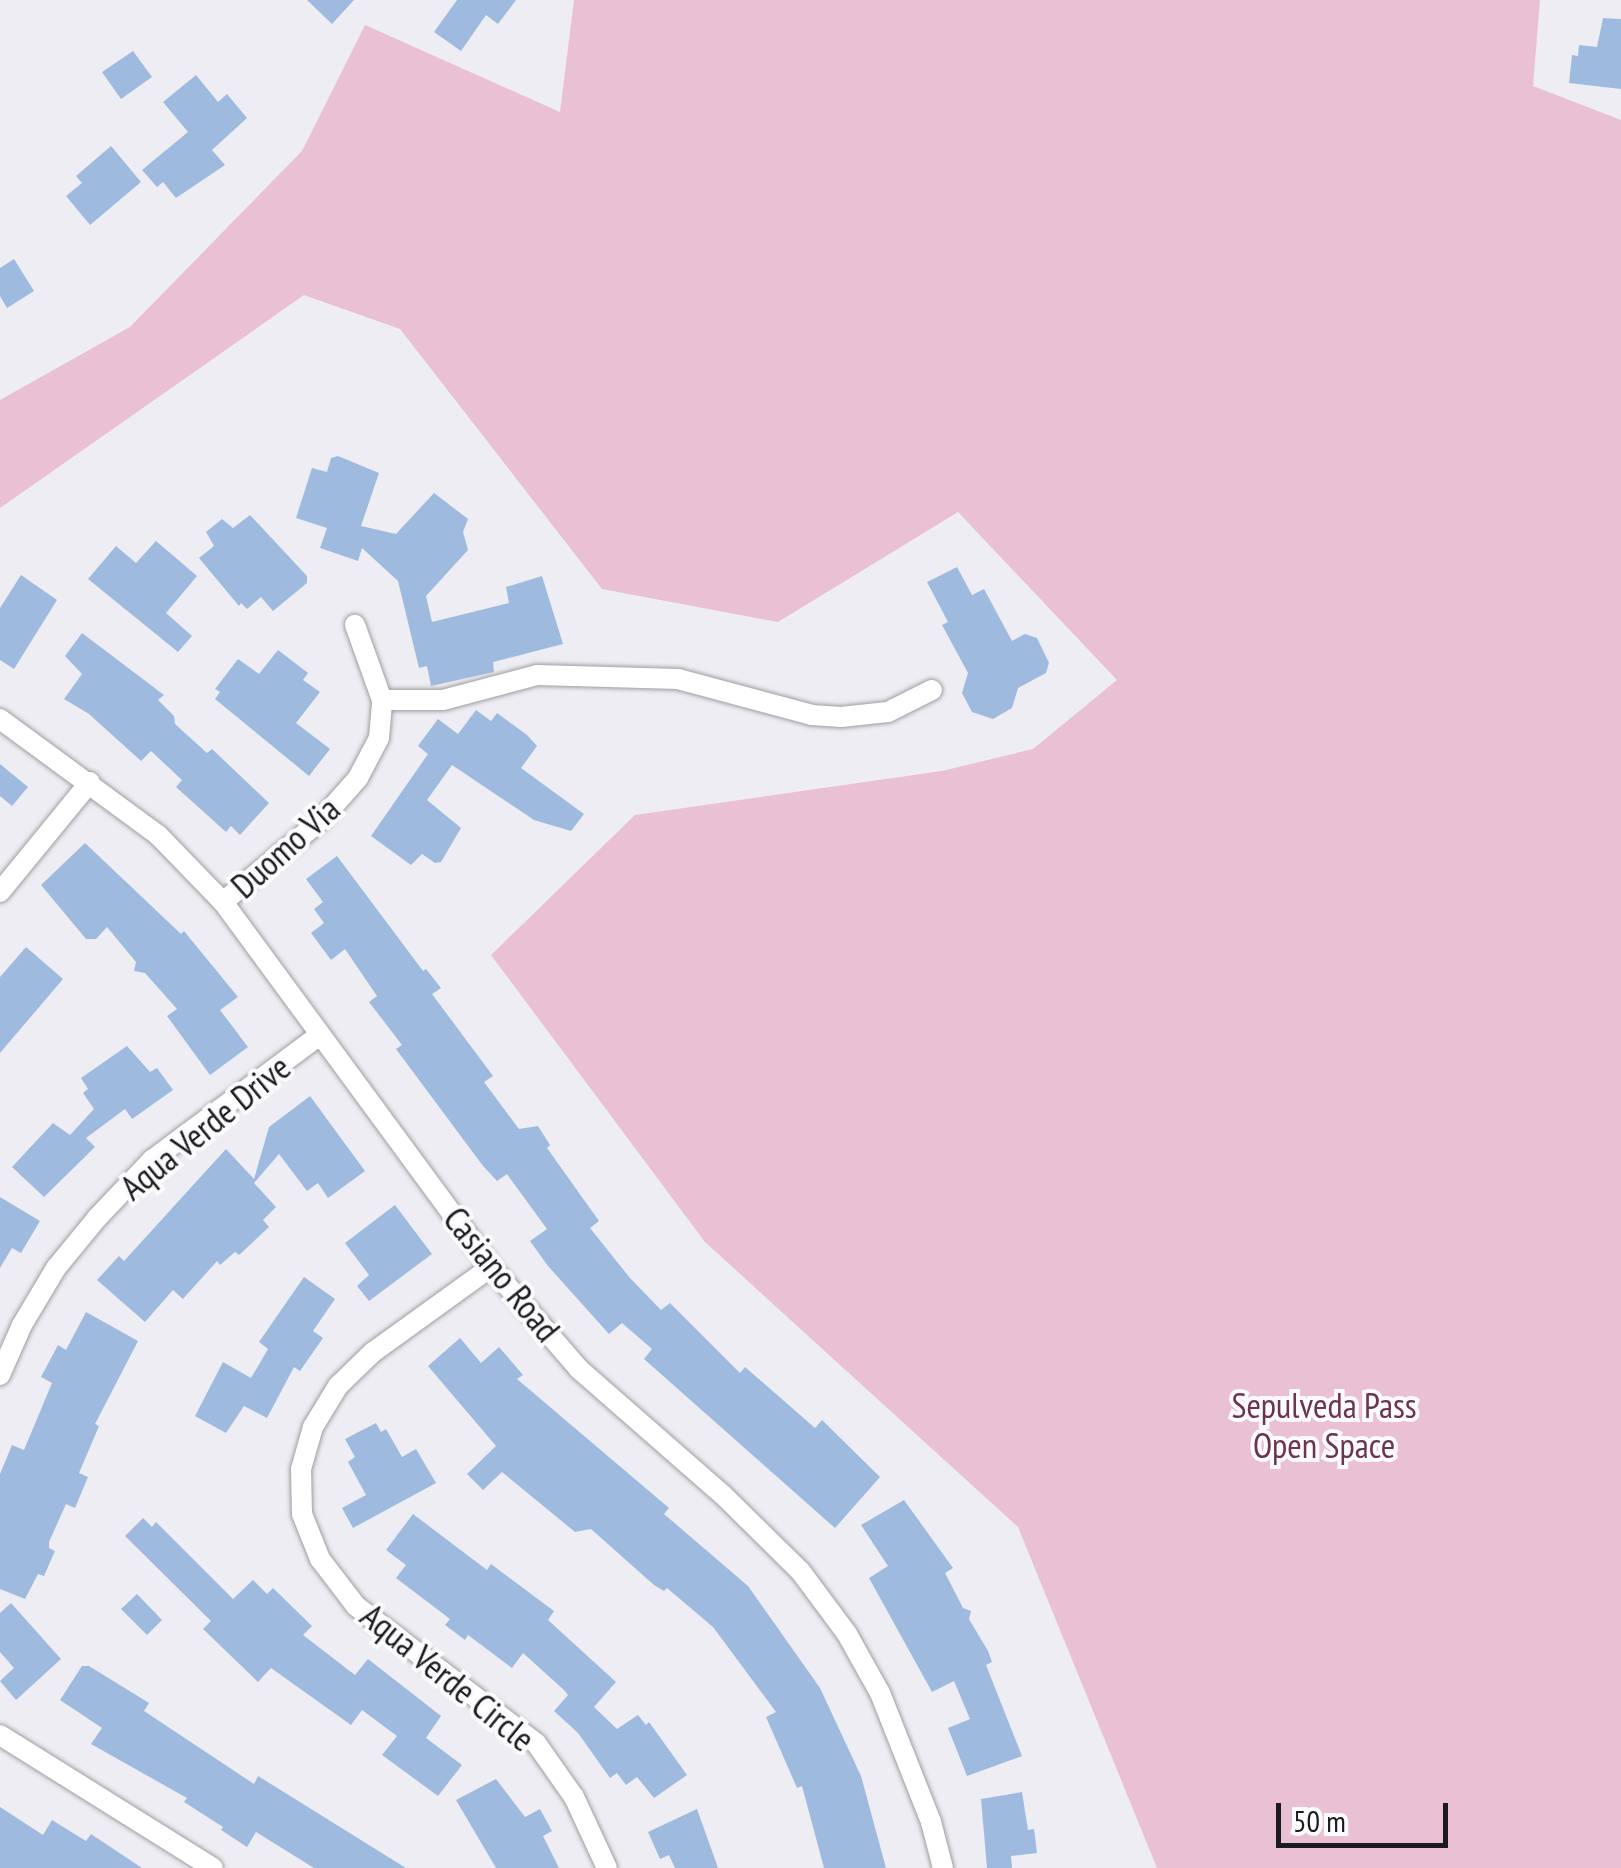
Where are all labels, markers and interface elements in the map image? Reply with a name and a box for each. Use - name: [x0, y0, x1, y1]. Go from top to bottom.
- street label: Duomo Via: [222, 787, 348, 907]
- street label: Aqua Verde Drive: [111, 1046, 299, 1208]
- street label: Casiano Road: [435, 1198, 569, 1350]
- park label: Sepulveda Pass Open Space: [1231, 1384, 1417, 1466]
- street label: Aqua Verde Circle: [353, 1594, 543, 1760]
- scale bar: [1281, 1783, 1454, 1845]
- text: 50 m: [1293, 1801, 1346, 1840]

